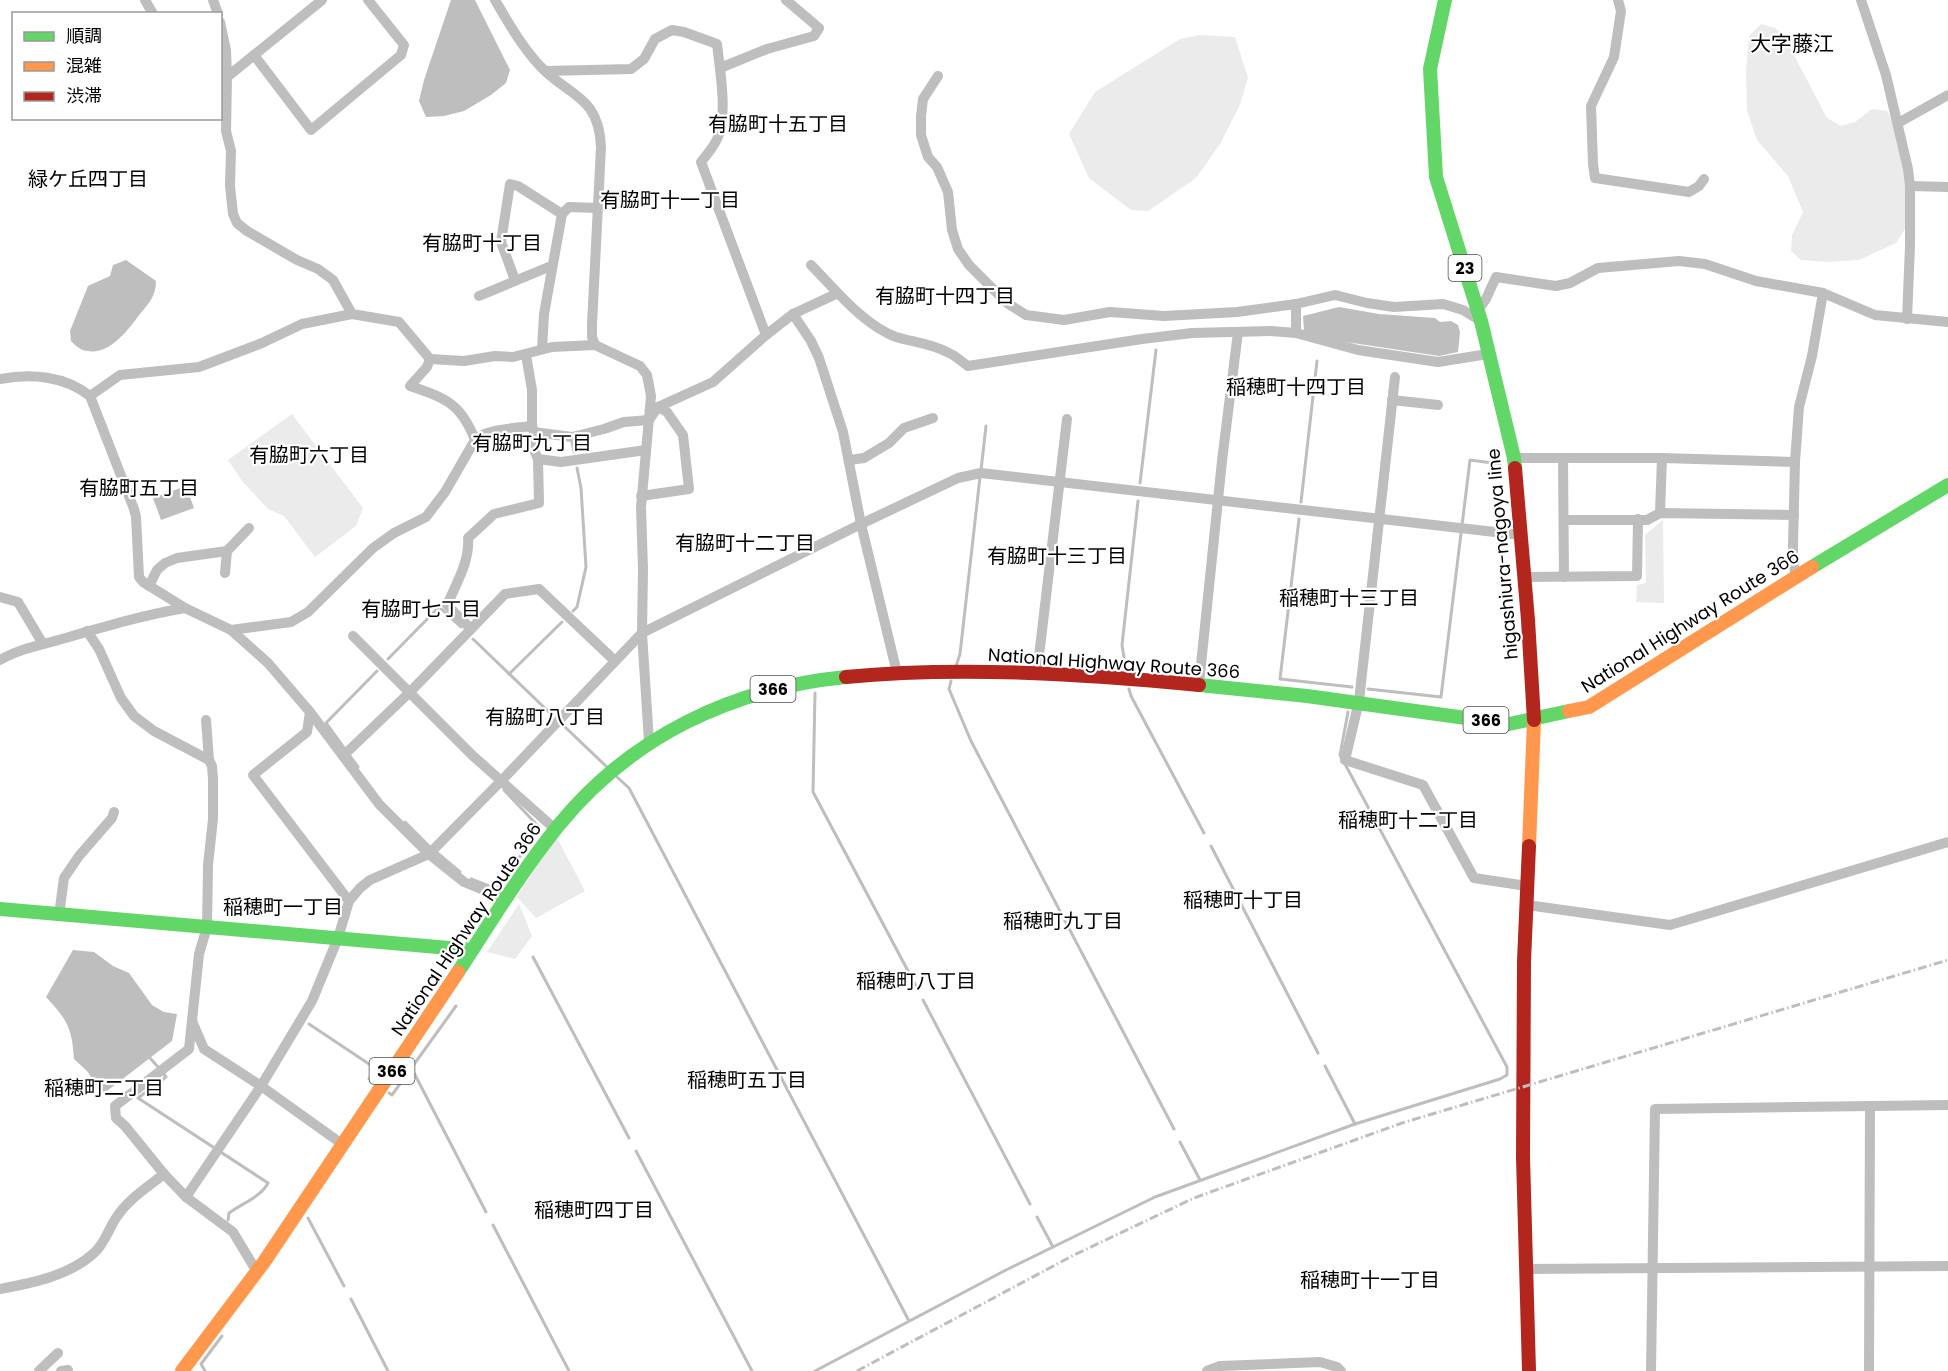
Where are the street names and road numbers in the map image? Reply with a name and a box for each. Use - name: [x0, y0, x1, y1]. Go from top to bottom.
- road number: 23: [1448, 255, 1482, 281]
- street label: higashiura-nagoya line: [1480, 447, 1524, 661]
- street label: National Highway Route 366: [1576, 543, 1804, 699]
- street label: National Highway Route 366: [987, 642, 1241, 684]
- road number: 366: [750, 676, 796, 702]
- road number: 366: [1464, 707, 1508, 733]
- street label: National Highway Route 366: [385, 817, 547, 1041]
- road number: 366: [370, 1058, 414, 1084]

